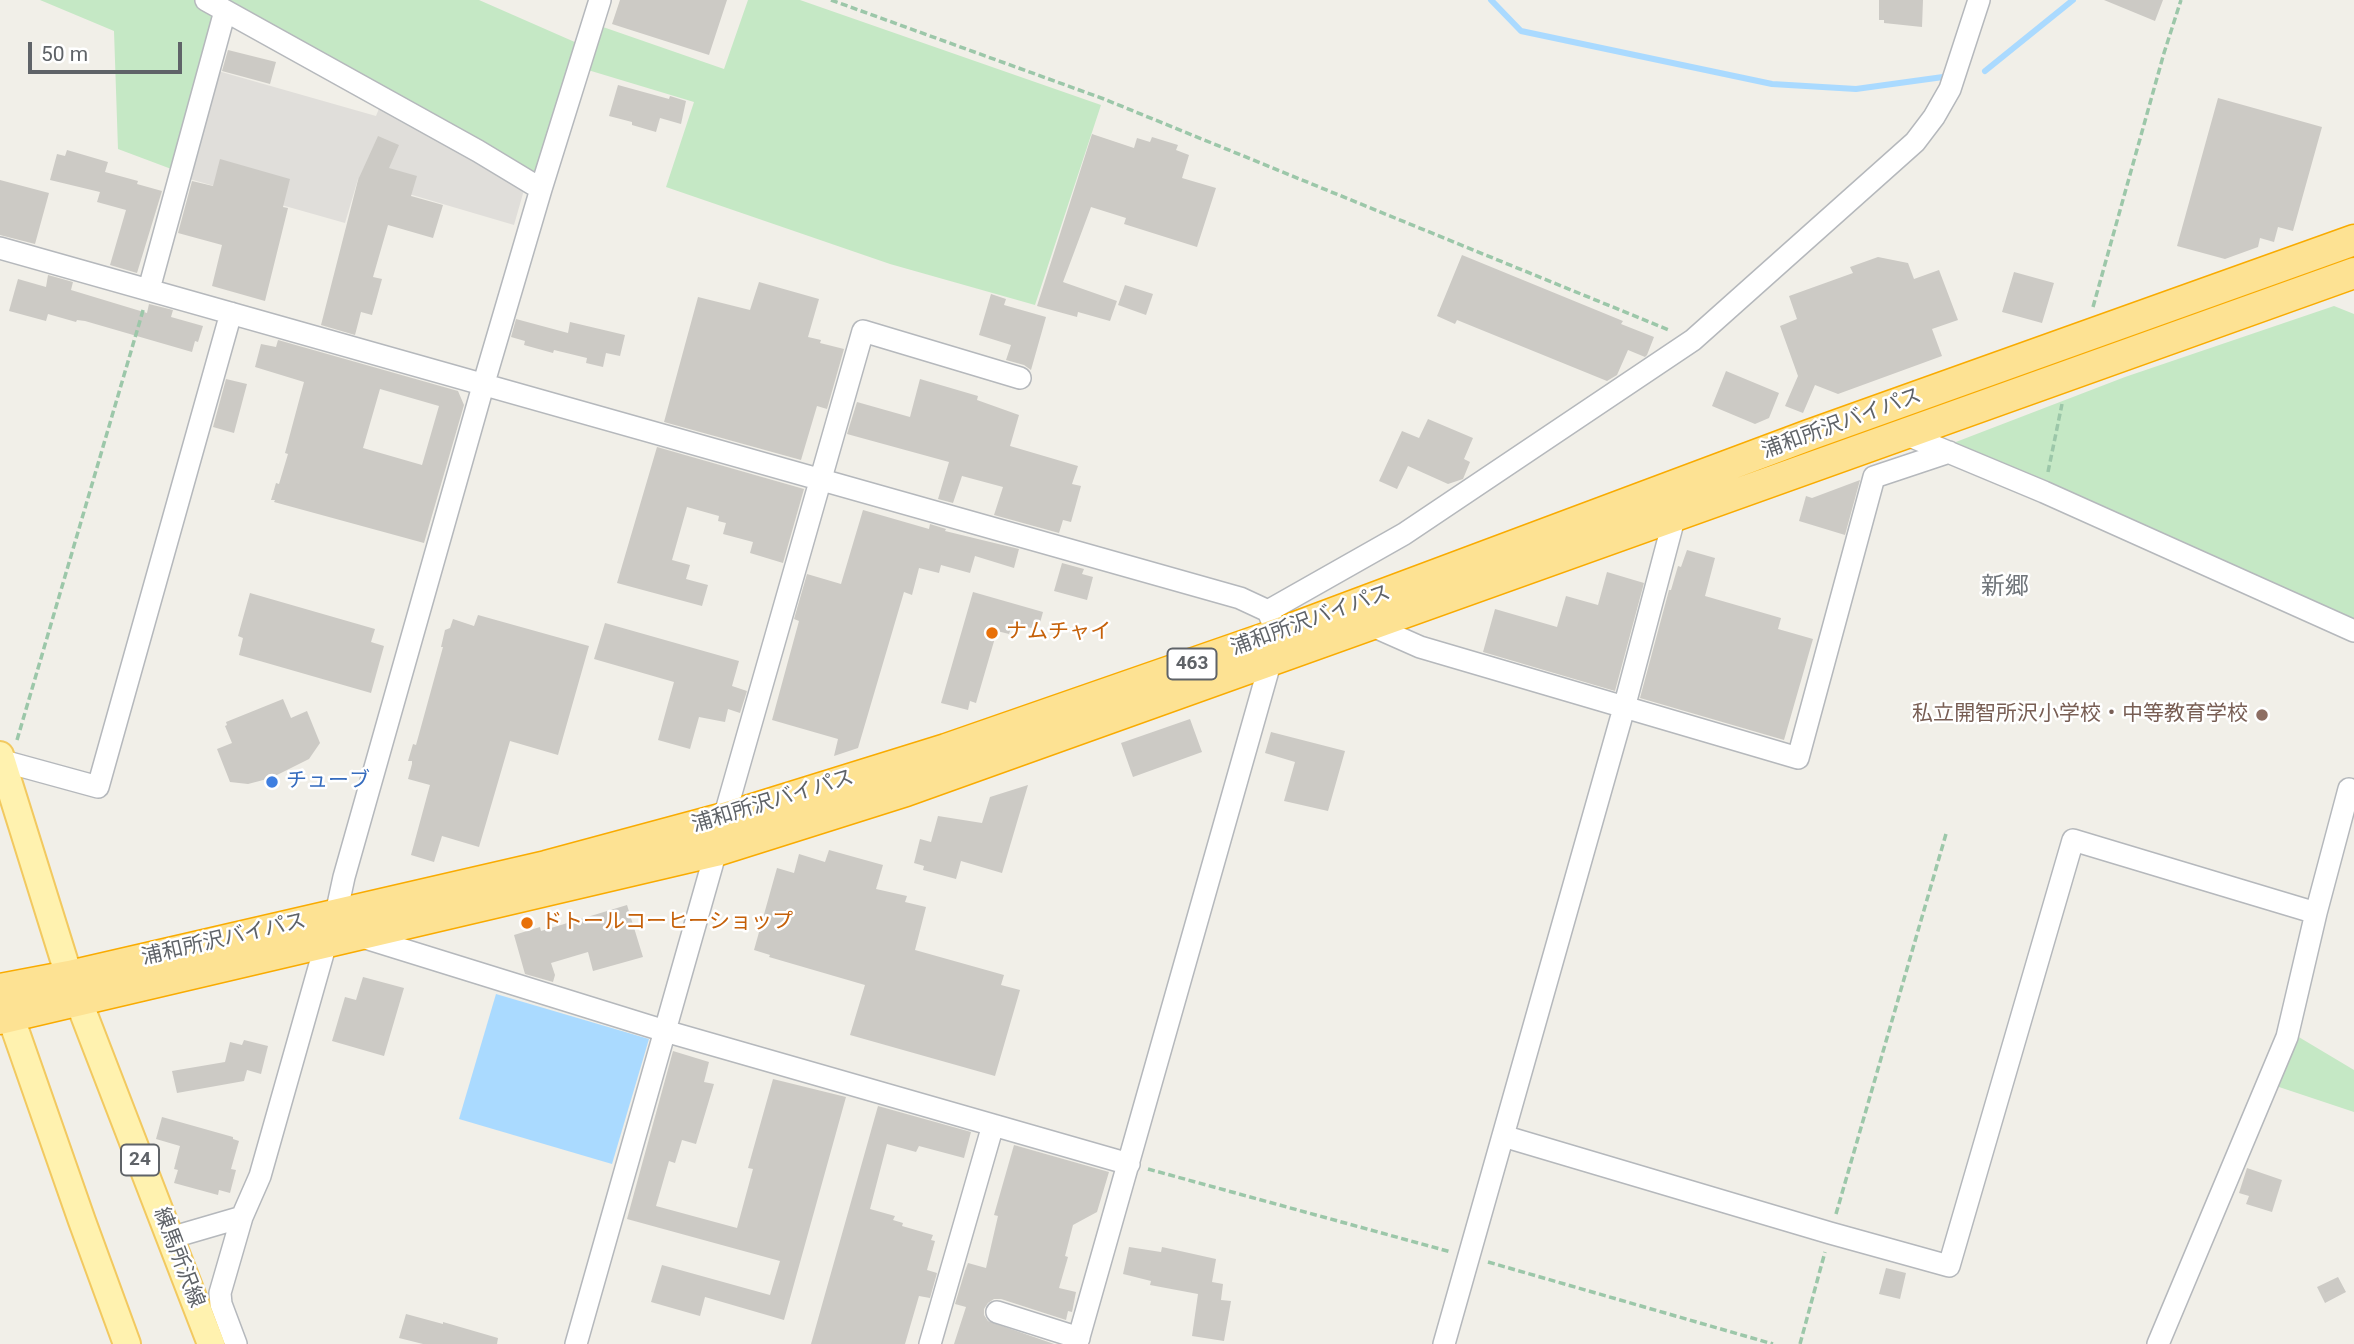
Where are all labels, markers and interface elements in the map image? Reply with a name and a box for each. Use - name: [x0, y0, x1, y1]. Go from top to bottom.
- scale bar: [32, 28, 186, 72]
- text: 50 m: [41, 42, 88, 66]
- street label: 浦和所沢バイパス: [1759, 383, 1925, 465]
- district label: 新郷: [1981, 574, 2029, 602]
- street label: 浦和所沢バイパス: [1228, 580, 1394, 662]
- place label: ナムチャイ: [1006, 620, 1111, 646]
- marker: ナムチャイ: [984, 625, 1000, 641]
- road number: 463: [1168, 649, 1216, 680]
- place label: 私立開智所沢小学校・中等教育学校: [1912, 702, 2248, 728]
- marker: 私立開智所沢小学校・中等教育学校: [2254, 707, 2270, 723]
- street label: 浦和所沢バイパス: [689, 765, 857, 839]
- place label: チューブ: [286, 769, 370, 795]
- marker: チューブ: [264, 774, 280, 790]
- street label: 浦和所沢バイパス: [139, 909, 309, 971]
- place label: ドトールコーヒーショップ: [541, 910, 793, 936]
- marker: ドトールコーヒーショップ: [519, 915, 535, 931]
- road number: 24: [121, 1144, 159, 1176]
- street label: 練馬所沢線: [147, 1204, 209, 1312]

